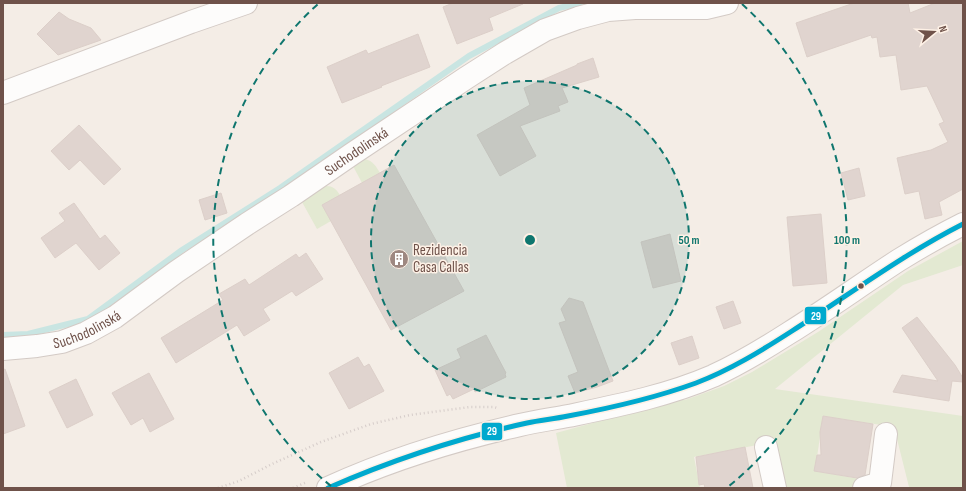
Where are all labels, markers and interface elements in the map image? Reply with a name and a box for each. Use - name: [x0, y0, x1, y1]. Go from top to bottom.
- north arrow: [914, 12, 954, 52]
- text: N: [936, 24, 950, 34]
- street label: Suchodolinská: [321, 123, 392, 180]
- centre of rings: [523, 233, 537, 247]
- text: 50 m: [679, 233, 699, 248]
- text: 100 m: [834, 233, 860, 248]
- place label: Rezidencia Casa Callas: [413, 241, 469, 277]
- building icon: Rezidencia Casa Callas: [388, 248, 410, 270]
- unlabelled marker: [856, 281, 866, 291]
- street label: Suchodolinská: [52, 306, 125, 353]
- line badge: 29: [804, 306, 827, 325]
- text: 29: [811, 310, 821, 323]
- line badge: 29: [481, 422, 503, 441]
- text: 29: [487, 425, 497, 438]

